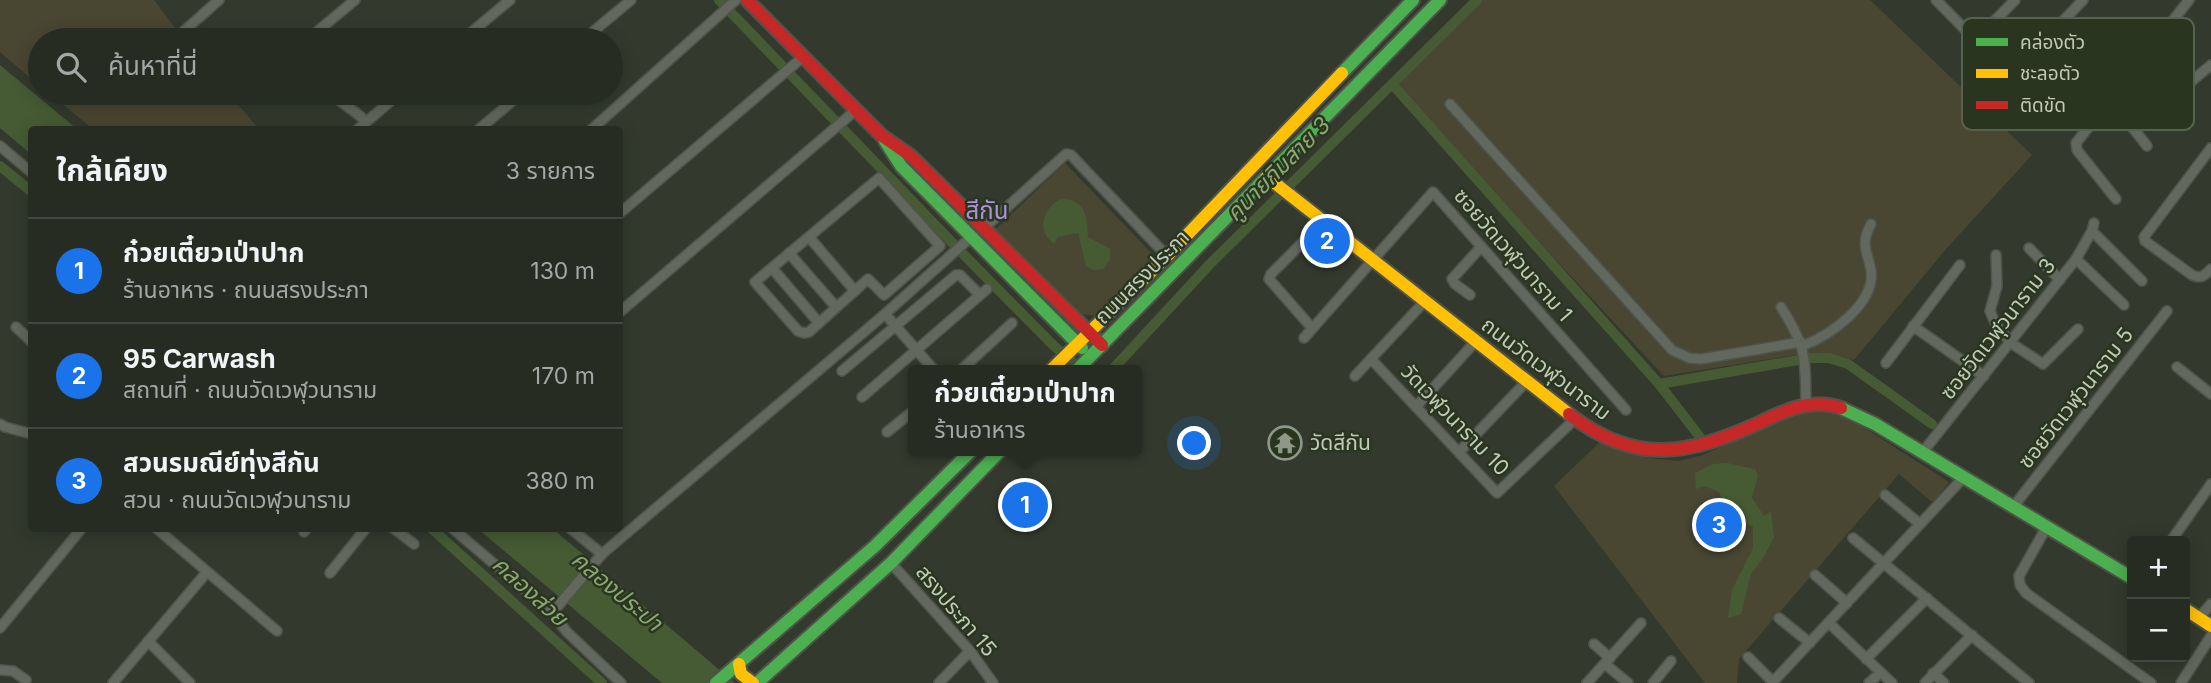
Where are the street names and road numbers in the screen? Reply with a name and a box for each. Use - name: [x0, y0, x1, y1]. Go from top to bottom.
- street label: ซอยวัดเวฬุวนาราม 1: [1448, 183, 1578, 327]
- street label: ถนนสรงประภา: [1089, 224, 1194, 329]
- street label: ซอยวัดเวฬุวนาราม 3: [1935, 253, 2061, 405]
- street label: ถนนวัดเวฬุวนาราม: [1476, 312, 1616, 426]
- street label: ซอยวัดเวฬุวนาราม 5: [2013, 322, 2139, 474]
- street label: วัดเวฬุวนาราม 10: [1395, 359, 1515, 481]
- street label: สรงประภา 15: [911, 560, 1002, 662]

